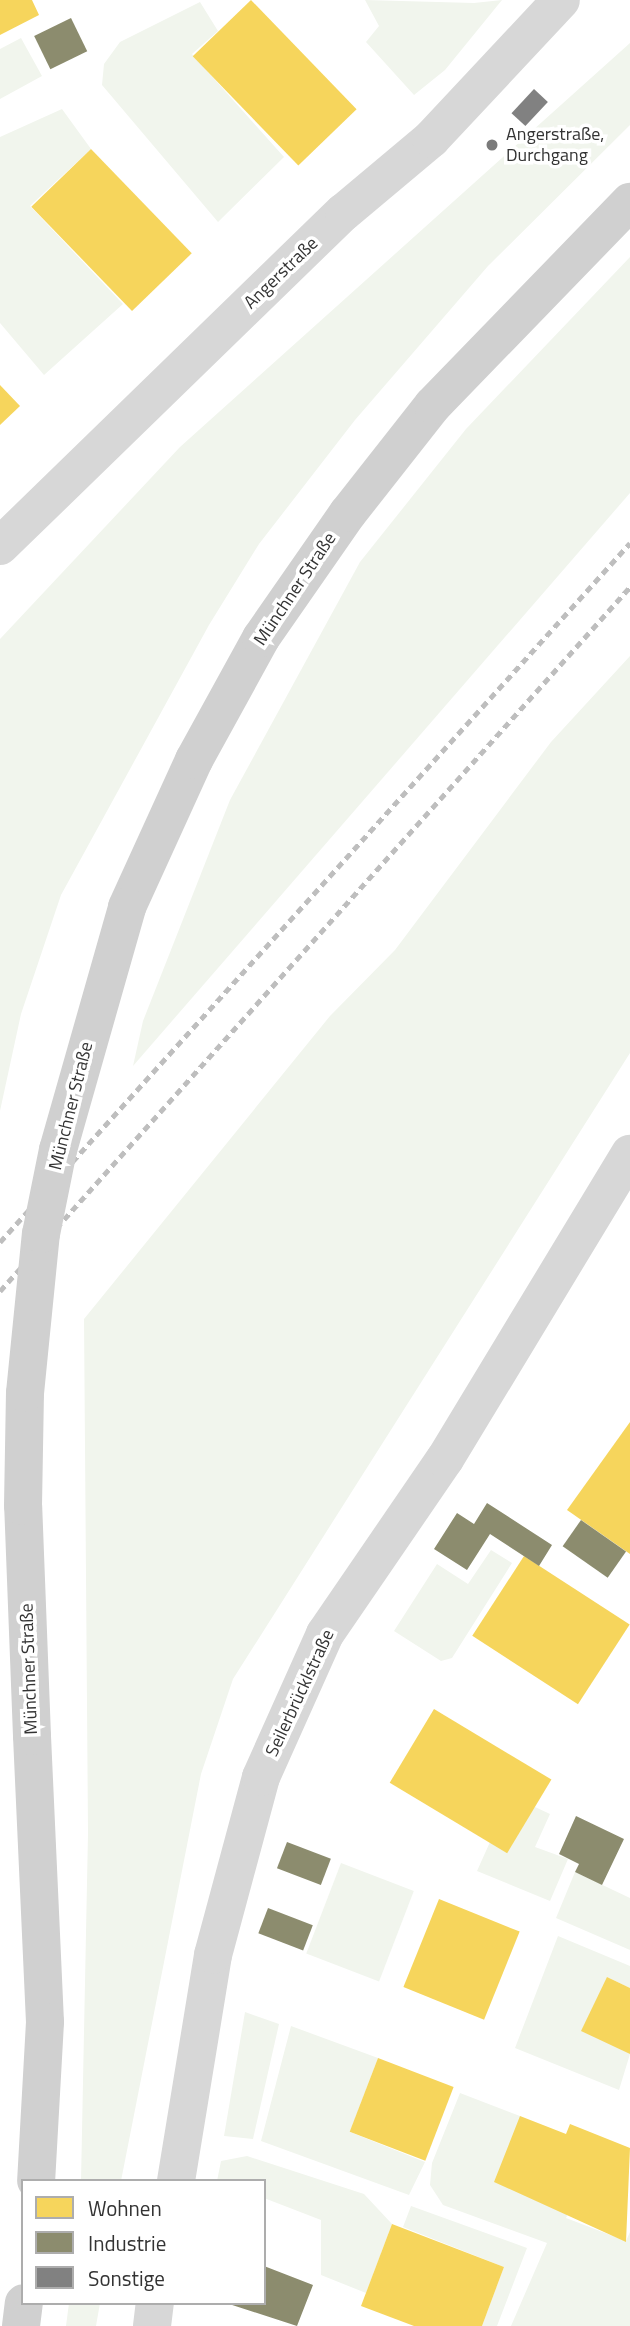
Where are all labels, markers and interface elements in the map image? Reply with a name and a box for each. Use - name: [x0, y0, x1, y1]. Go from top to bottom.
- place label: Angerstraße, Durchgang: [506, 124, 604, 166]
- marker: Angerstraße, Durchgang: [484, 137, 500, 153]
- street label: Angerstraße: [240, 232, 322, 314]
- street label: Münchner Straße: [249, 529, 341, 649]
- street label: Münchner Straße: [45, 1040, 97, 1172]
- street label: Münchner Straße: [16, 1603, 42, 1735]
- street label: Seilerbrücklstraße: [261, 1626, 339, 1760]
- legend: [21, 2179, 266, 2305]
- text: Wohnen: [88, 2192, 162, 2224]
- text: Industrie: [88, 2227, 166, 2259]
- text: Sonstige: [88, 2262, 165, 2294]

